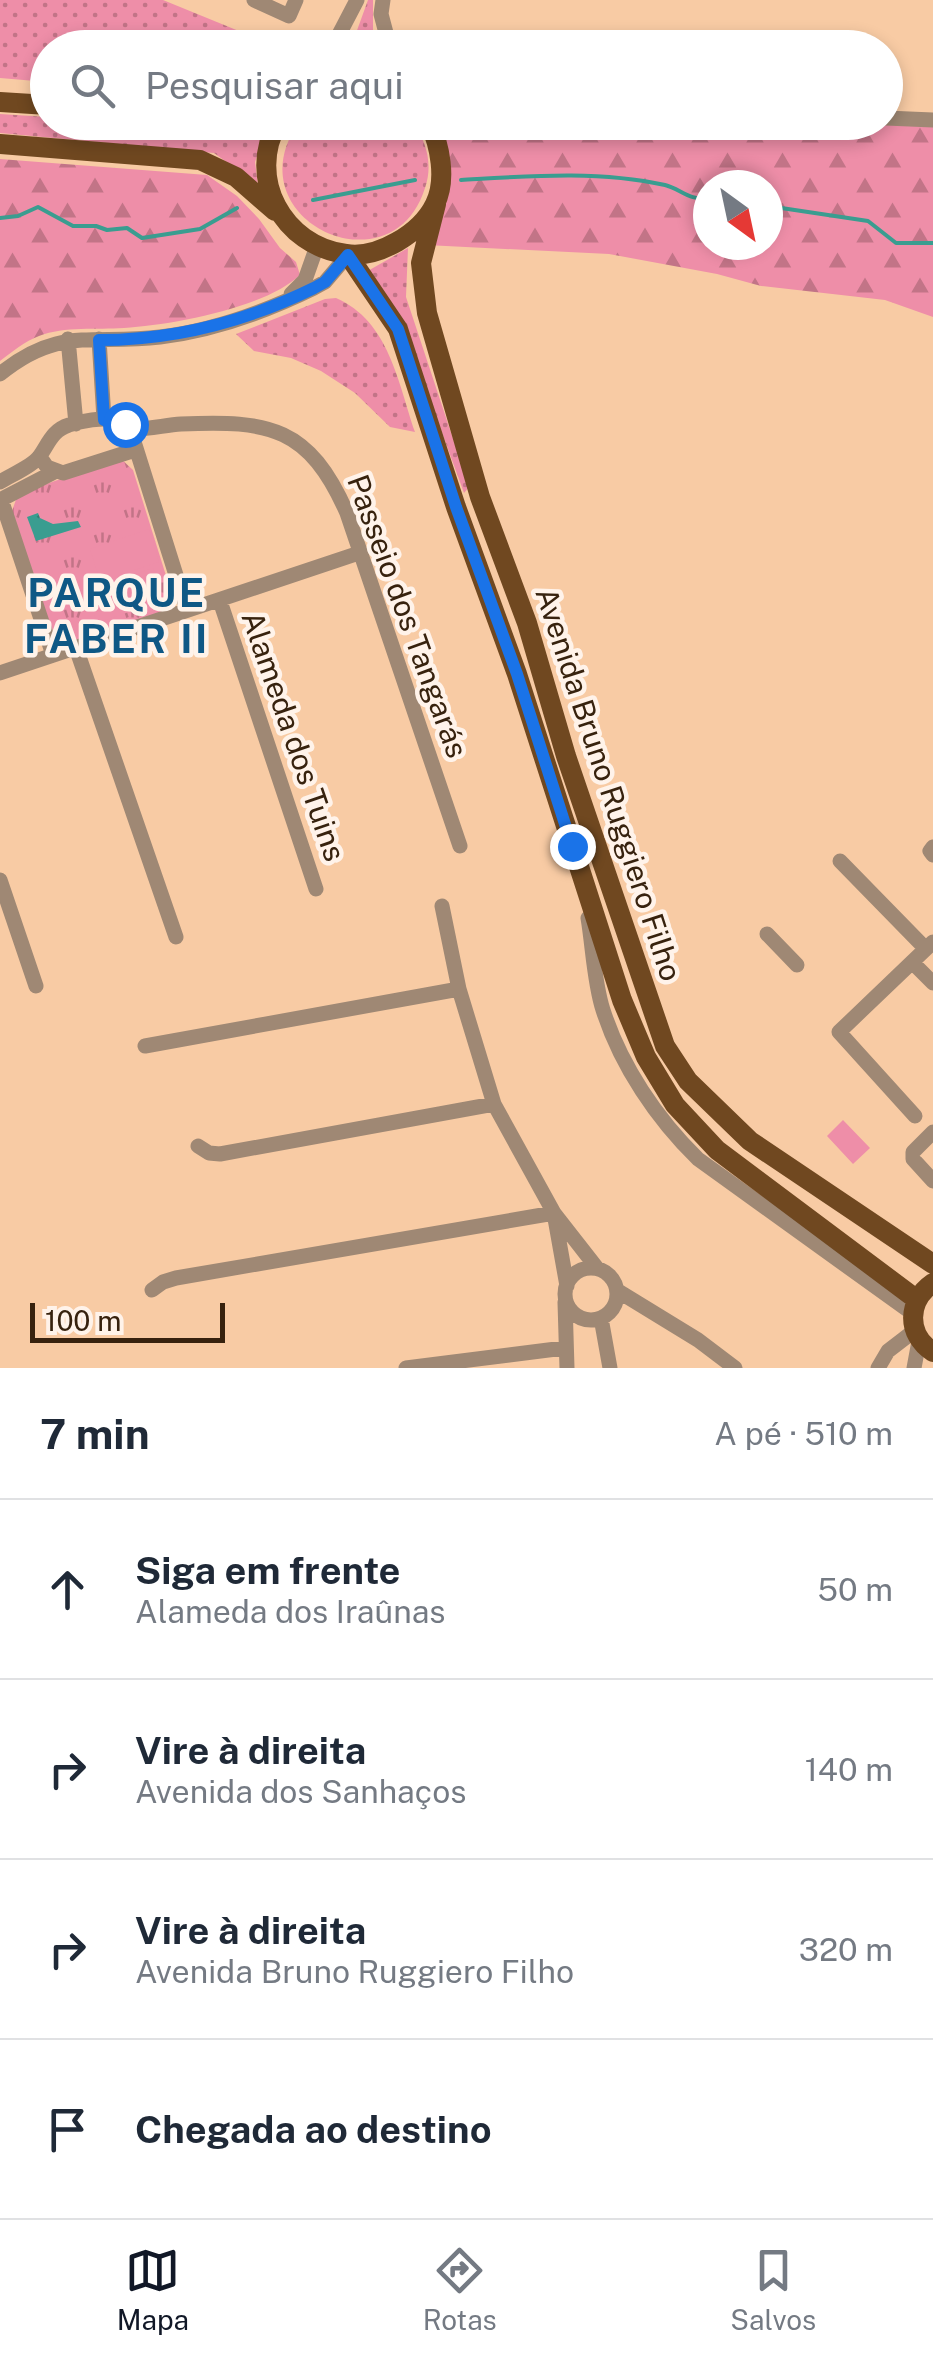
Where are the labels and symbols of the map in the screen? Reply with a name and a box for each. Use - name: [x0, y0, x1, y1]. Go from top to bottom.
- north arrow: [693, 170, 783, 260]
- route start: [103, 402, 149, 448]
- street label: Passeio dos Tangarás: [340, 470, 476, 762]
- district label: PARQUE FABER II: [24, 569, 210, 662]
- street label: Avenida Bruno Ruggiero Filho: [528, 583, 690, 985]
- street label: Alameda dos Tuins: [234, 606, 354, 866]
- route end: [550, 824, 596, 870]
- scale bar: [30, 1298, 225, 1342]

